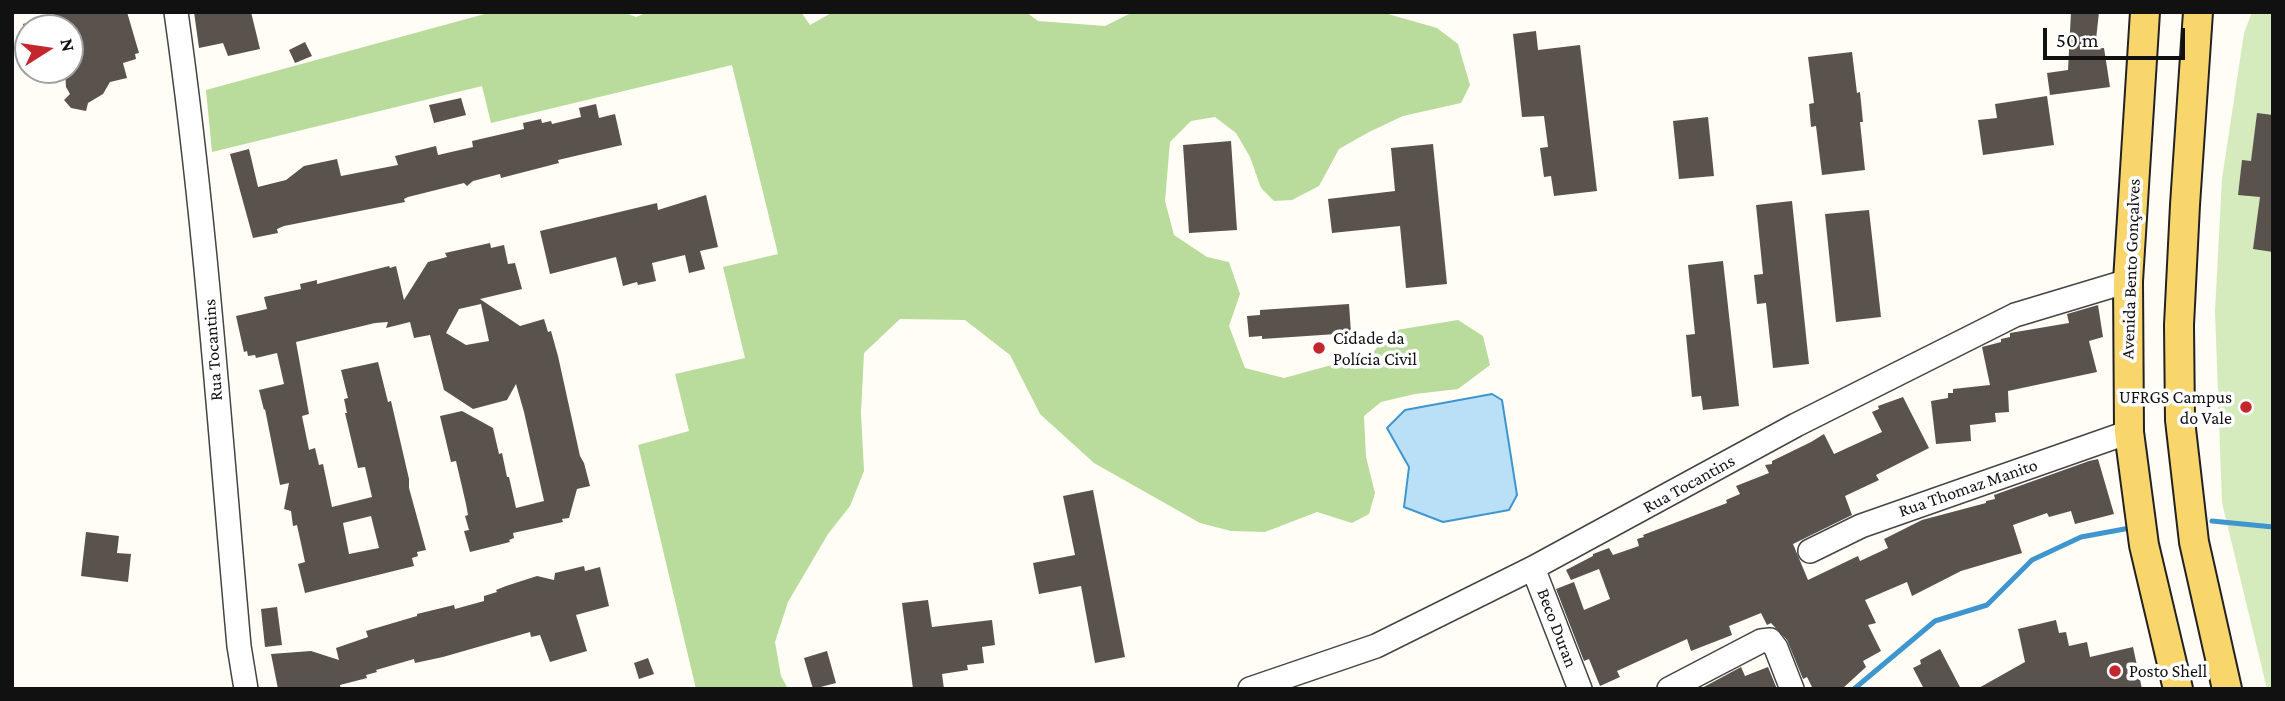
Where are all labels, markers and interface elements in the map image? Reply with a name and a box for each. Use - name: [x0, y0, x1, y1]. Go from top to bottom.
- north arrow: [14, 14, 84, 84]
- scale bar: [2047, 14, 2189, 58]
- text: 50 m: [2056, 28, 2099, 52]
- text: N: [56, 36, 80, 53]
- street label: Avenida Bento Gonçalves: [2117, 178, 2145, 360]
- street label: Rua Tocantins: [199, 298, 227, 402]
- place label: Cidade da Polícia Civil: [1333, 327, 1417, 370]
- marker: Cidade da Polícia Civil: [1311, 340, 1327, 356]
- place label: UFRGS Campus do Vale: [2119, 386, 2232, 428]
- marker: UFRGS Campus do Vale: [2238, 399, 2254, 415]
- street label: Rua Tocantins: [1639, 450, 1739, 518]
- street label: Rua Thomaz Manito: [1896, 454, 2040, 522]
- street label: Beco Duran: [1532, 585, 1582, 671]
- place label: Posto Shell: [2129, 660, 2207, 682]
- marker: Posto Shell: [2107, 663, 2123, 679]

